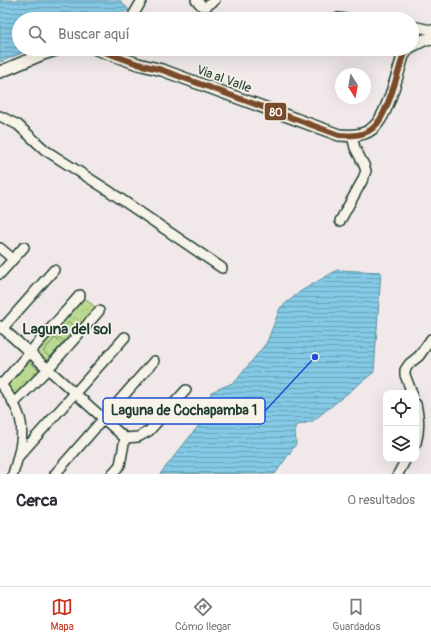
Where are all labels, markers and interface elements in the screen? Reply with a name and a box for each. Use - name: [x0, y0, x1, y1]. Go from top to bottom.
- search box: [12, 12, 419, 56]
- icon: search: [26, 23, 48, 45]
- text: Buscar aquí: [58, 25, 130, 44]
- street label: Via al Valle: [194, 62, 254, 97]
- north arrow: [335, 68, 371, 104]
- line badge: 80: [264, 102, 287, 121]
- text: 80: [269, 106, 283, 119]
- district label: Laguna del sol: [22, 320, 112, 339]
- map controls: [383, 390, 419, 462]
- button: locate: [383, 390, 419, 426]
- callout: Laguna de Cochapamba 1: [103, 398, 265, 424]
- text: Laguna de Cochapamba 1: [111, 402, 257, 419]
- button: layers: [383, 426, 419, 462]
- text: Cerca: [16, 490, 57, 511]
- text: 0 resultados: [347, 492, 415, 508]
- tab: Mapa: [51, 596, 74, 633]
- tab: Cómo llegar: [175, 596, 231, 633]
- tab: Guardados: [332, 596, 380, 633]

